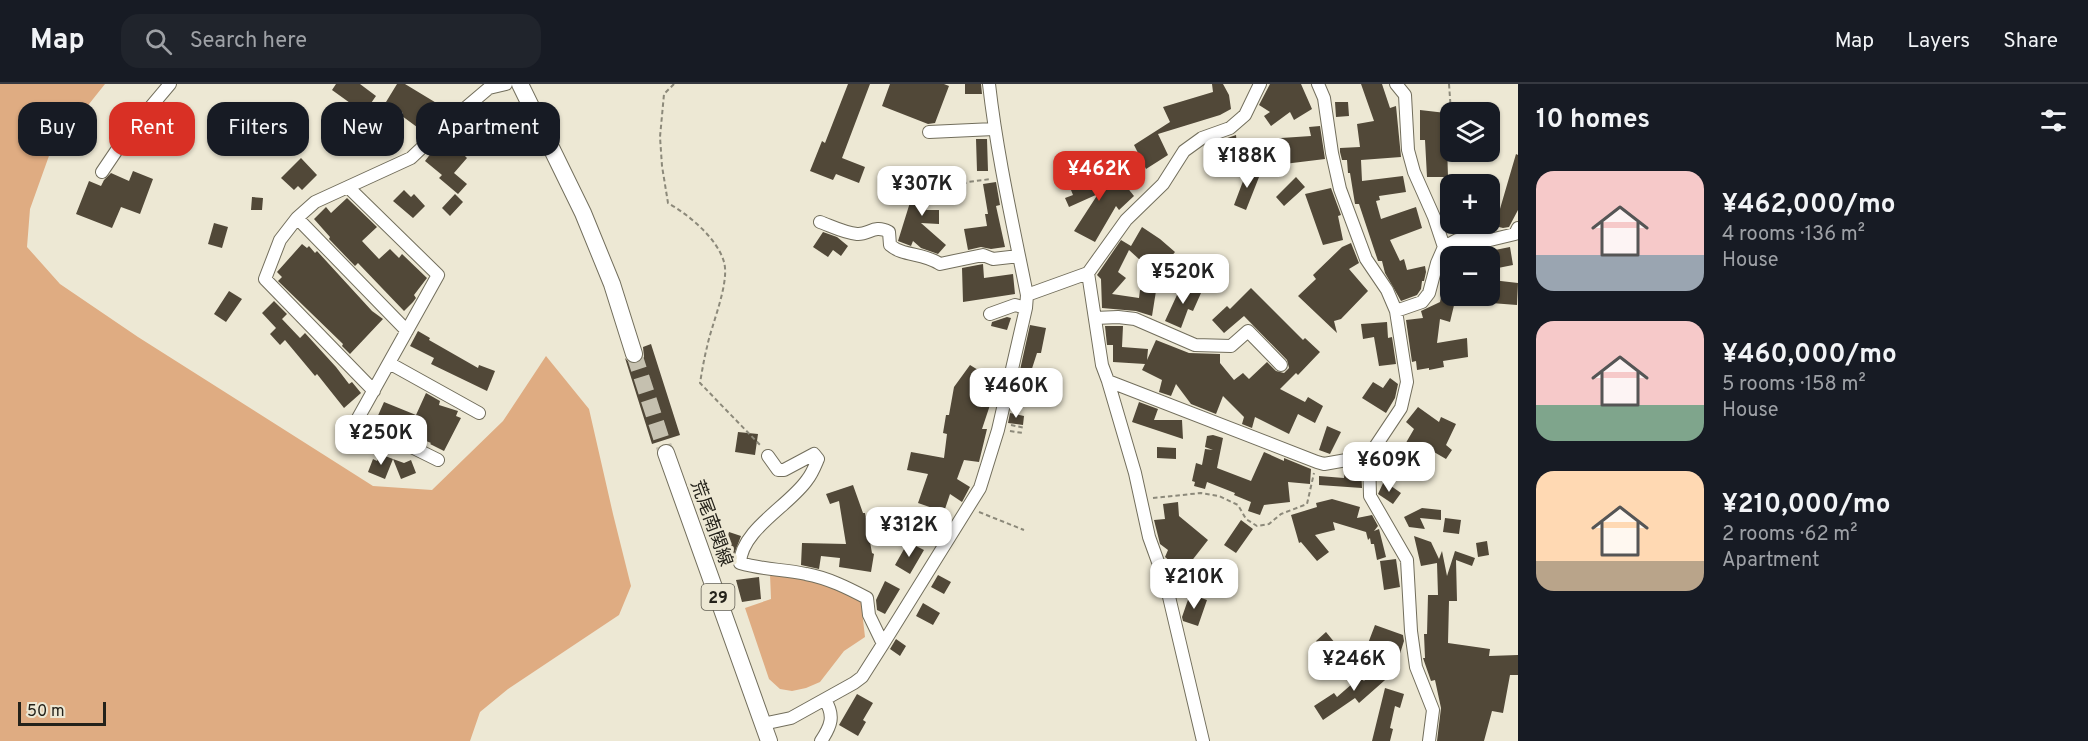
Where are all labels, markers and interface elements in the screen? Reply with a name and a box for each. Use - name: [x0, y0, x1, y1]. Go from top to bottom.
- search box: [121, 14, 541, 68]
- text: Map: [30, 23, 85, 59]
- icon: search: [142, 25, 175, 58]
- text: Search here: [190, 28, 307, 55]
- text: Map: [1835, 28, 1874, 55]
- text: Layers: [1907, 28, 1970, 55]
- text: Share: [2003, 28, 2058, 55]
- chip: Buy: [18, 102, 97, 156]
- chip: Rent: [109, 102, 195, 156]
- chip: Filters: [207, 102, 309, 156]
- chip: New: [321, 102, 404, 156]
- chip: Apartment: [416, 102, 560, 156]
- map controls: [1440, 102, 1500, 306]
- button: layers: [1440, 102, 1500, 162]
- text: 10 homes: [1536, 104, 1650, 137]
- icon: filters: [2037, 104, 2070, 137]
- pin: ¥188K: [1205, 138, 1289, 189]
- text: ¥188K: [1217, 144, 1277, 170]
- pin: ¥462K: [1057, 151, 1141, 202]
- text: ¥462K: [1067, 157, 1131, 183]
- pin: ¥307K: [880, 166, 964, 217]
- text: ¥307K: [891, 172, 953, 198]
- button: +: [1440, 174, 1500, 234]
- text: ¥462,000/mo: [1722, 189, 1896, 222]
- icon: home: [1584, 195, 1656, 267]
- text: 4 rooms · 136 m²: [1722, 222, 1865, 248]
- button: −: [1440, 246, 1500, 306]
- text: House: [1722, 248, 1778, 274]
- pin: ¥520K: [1141, 254, 1225, 305]
- text: ¥520K: [1151, 260, 1215, 286]
- text: ¥460,000/mo: [1722, 339, 1897, 372]
- icon: home: [1584, 345, 1656, 417]
- pin: ¥460K: [974, 368, 1058, 419]
- text: 5 rooms · 158 m²: [1722, 372, 1866, 398]
- text: ¥460K: [984, 374, 1048, 400]
- text: House: [1722, 398, 1778, 424]
- pin: ¥250K: [339, 415, 423, 466]
- text: ¥250K: [349, 421, 413, 447]
- pin: ¥609K: [1347, 442, 1431, 493]
- text: ¥609K: [1357, 448, 1421, 474]
- street label: 荒尾南関線: [684, 477, 737, 570]
- text: ¥210,000/mo: [1722, 489, 1890, 522]
- icon: home: [1584, 495, 1656, 567]
- pin: ¥312K: [867, 507, 951, 558]
- text: ¥312K: [880, 513, 938, 539]
- text: 2 rooms · 62 m²: [1722, 522, 1858, 548]
- text: Apartment: [1722, 548, 1820, 574]
- pin: ¥210K: [1152, 559, 1236, 610]
- text: ¥210K: [1164, 565, 1224, 591]
- road number: 29: [702, 584, 734, 610]
- pin: ¥246K: [1312, 641, 1396, 692]
- text: ¥246K: [1322, 647, 1386, 673]
- scale bar: [18, 699, 106, 726]
- text: 50 m: [27, 702, 65, 722]

